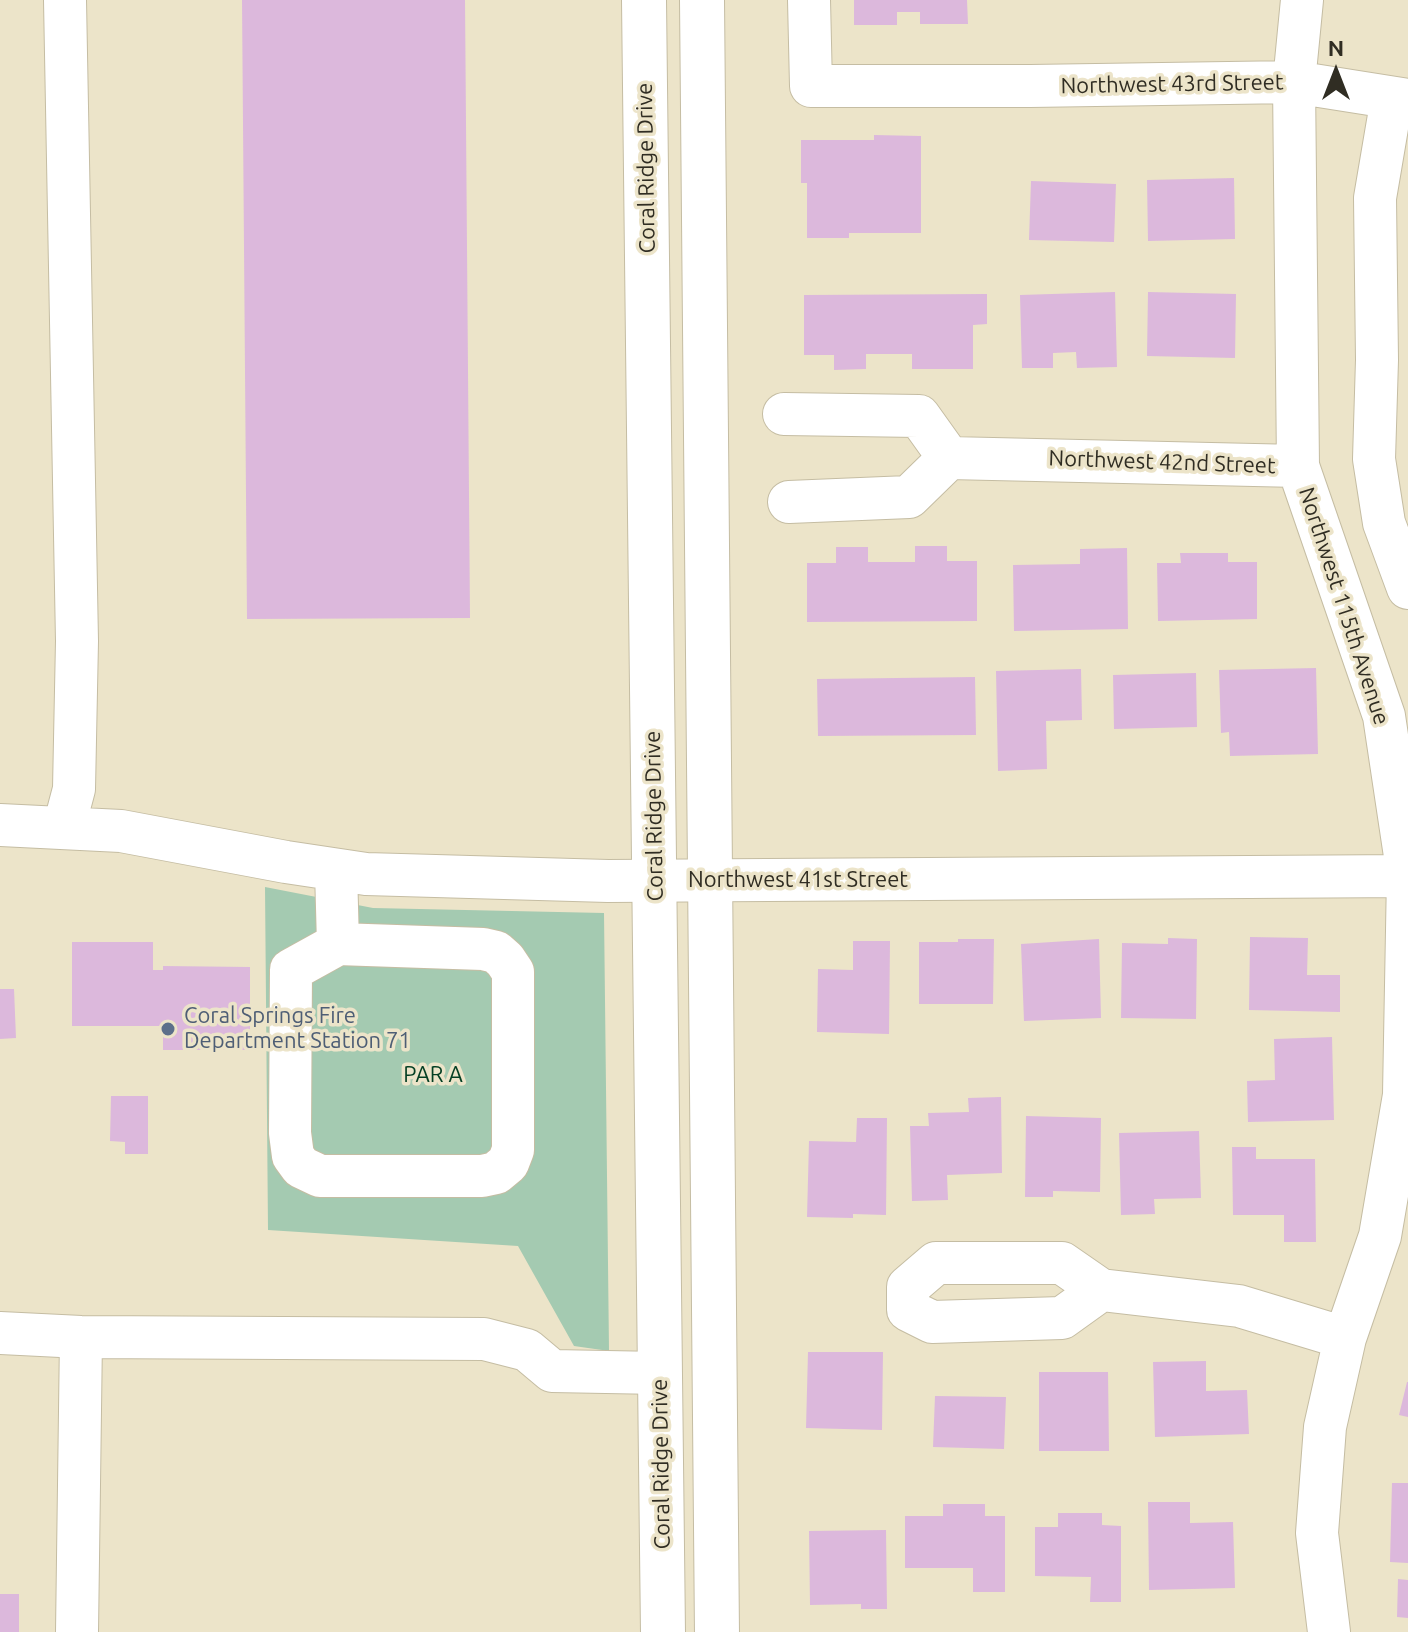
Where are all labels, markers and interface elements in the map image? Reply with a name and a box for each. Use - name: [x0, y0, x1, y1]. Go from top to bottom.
- north arrow: [1296, 32, 1376, 112]
- text: N: [1328, 35, 1344, 60]
- street label: Northwest 43rd Street: [1060, 69, 1284, 99]
- street label: Coral Ridge Drive: [631, 83, 661, 253]
- street label: Northwest 42nd Street: [1048, 445, 1276, 479]
- street label: Northwest 115th Avenue: [1293, 484, 1395, 728]
- street label: Coral Ridge Drive: [639, 731, 669, 901]
- street label: Northwest 41st Street: [688, 867, 908, 893]
- place label: Coral Springs Fire Department Station 71: [184, 1003, 411, 1054]
- marker: Coral Springs Fire Department Station 71: [159, 1020, 177, 1038]
- park label: PAR A: [403, 1062, 463, 1088]
- street label: Coral Ridge Drive: [646, 1379, 676, 1549]

